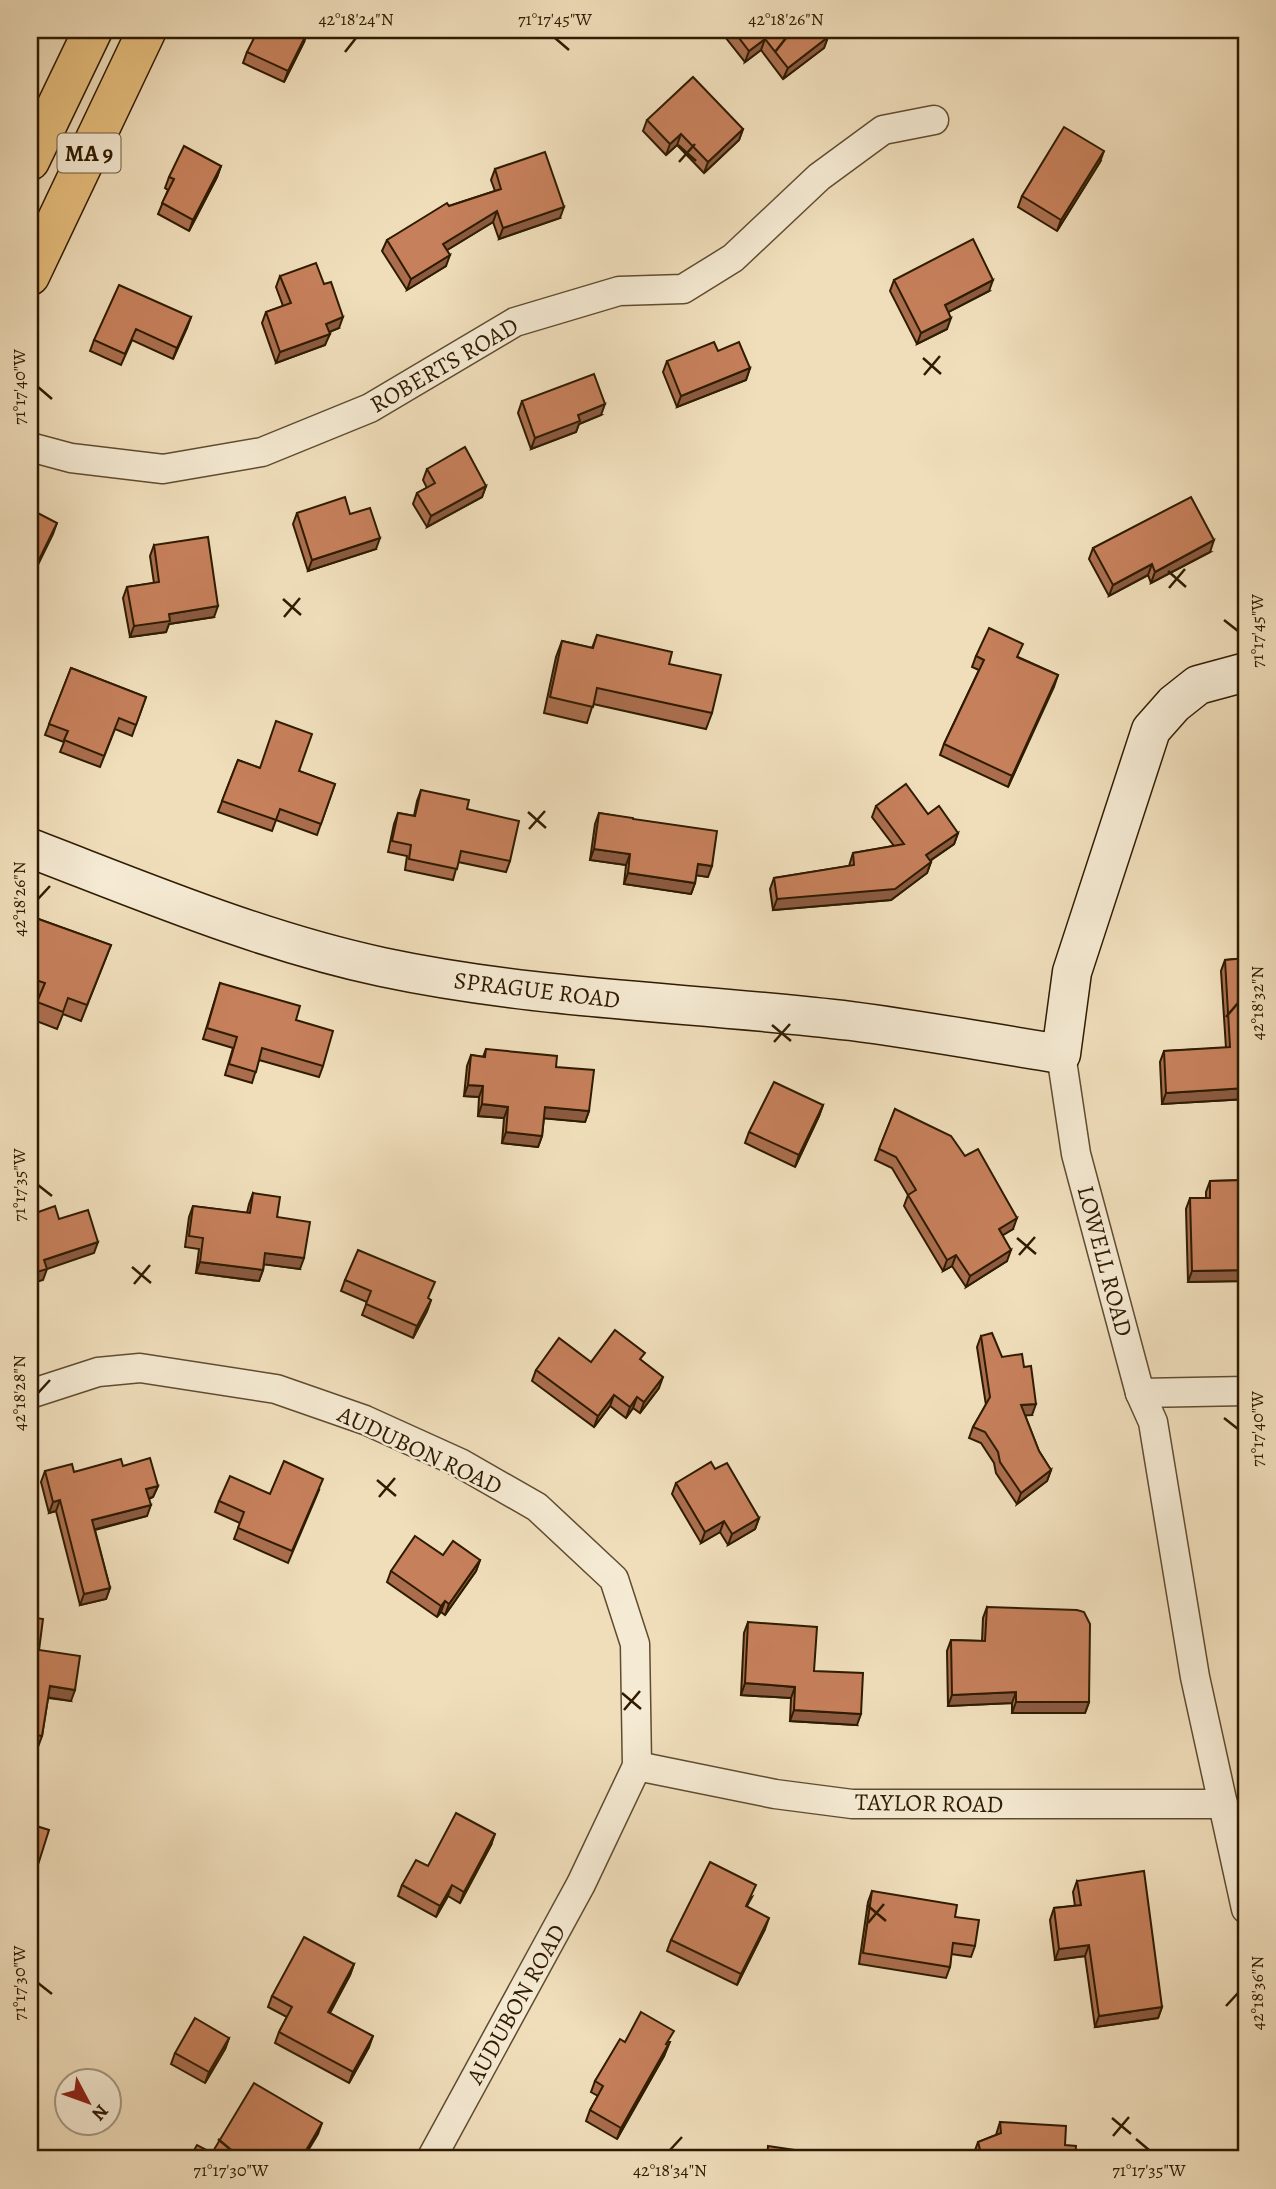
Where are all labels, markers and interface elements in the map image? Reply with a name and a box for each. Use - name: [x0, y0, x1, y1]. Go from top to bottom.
- text: 42°18'24"N: [318, 7, 394, 31]
- text: 71°17'45"W: [518, 7, 592, 31]
- text: 42°18'26"N: [748, 7, 824, 31]
- road number: MA 9: [57, 134, 120, 172]
- street label: ROBERTS ROAD: [364, 310, 524, 420]
- text: 71°17'40"W: [7, 349, 31, 425]
- text: 71°17'45"W: [1245, 594, 1269, 668]
- text: 42°18'26"N: [7, 861, 31, 937]
- street label: SPRAGUE ROAD: [452, 964, 622, 1016]
- text: 42°18'32"N: [1245, 966, 1269, 1040]
- text: 71°17'35"W: [7, 1148, 31, 1222]
- street label: LOWELL ROAD: [1069, 1182, 1141, 1340]
- text: 42°18'28"N: [7, 1355, 31, 1431]
- text: 71°17'40"W: [1245, 1391, 1269, 1467]
- street label: AUDUBON ROAD: [332, 1397, 507, 1502]
- street label: TAYLOR ROAD: [855, 1786, 1003, 1820]
- street label: AUDUBON ROAD: [458, 1918, 573, 2090]
- text: 71°17'30"W: [7, 1945, 31, 2021]
- text: 42°18'36"N: [1245, 1956, 1269, 2030]
- north arrow: [52, 2066, 122, 2136]
- text: N: [86, 2099, 114, 2126]
- text: 71°17'30"W: [193, 2158, 269, 2182]
- text: 42°18'34"N: [633, 2158, 707, 2182]
- text: 71°17'35"W: [1112, 2158, 1186, 2182]

